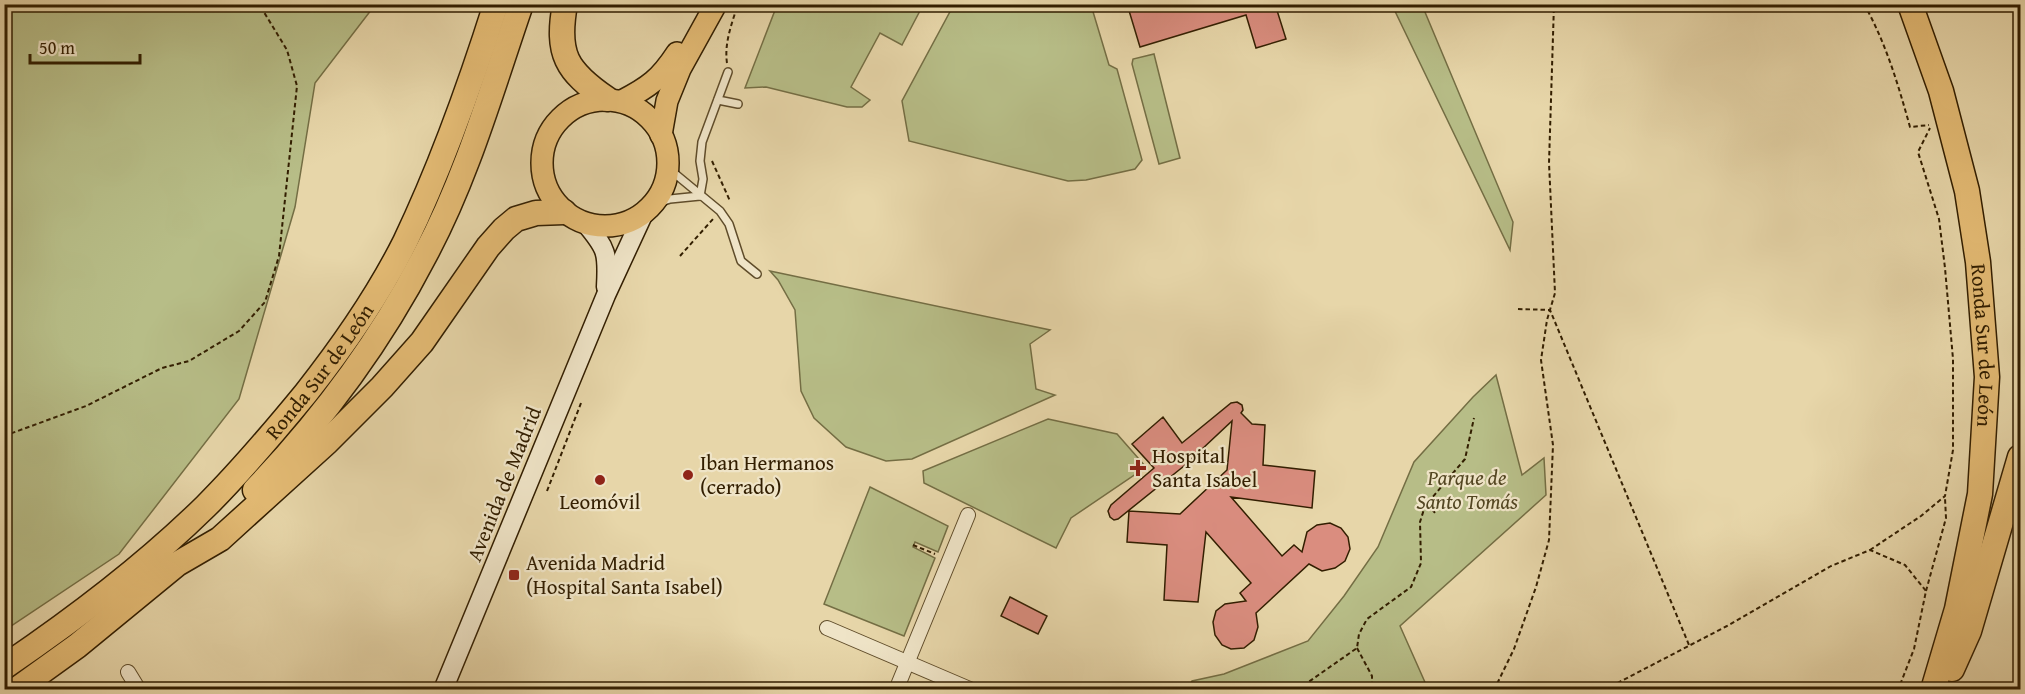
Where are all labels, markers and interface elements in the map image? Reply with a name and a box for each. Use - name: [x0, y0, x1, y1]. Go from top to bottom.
- scale bar: [30, 27, 140, 65]
- text: 50 m: [39, 34, 75, 61]
- street label: Ronda Sur de León: [1963, 262, 2003, 428]
- street label: Ronda Sur de León: [258, 297, 381, 446]
- street label: Avenida de Madrid: [458, 401, 549, 566]
- place label: Hospital Santa Isabel: [1152, 440, 1257, 495]
- place label: Iban Hermanos (cerrado): [700, 447, 834, 502]
- marker: Hospital Santa Isabel: [1129, 459, 1147, 477]
- park label: Parque de Santo Tomás: [1416, 462, 1518, 517]
- marker: Iban Hermanos (cerrado): [681, 468, 695, 482]
- marker: Leomóvil: [593, 473, 607, 487]
- place label: Leomóvil: [560, 486, 641, 517]
- place label: Avenida Madrid (Hospital Santa Isabel): [526, 547, 723, 602]
- marker: Avenida Madrid (Hospital Santa Isabel): [507, 568, 521, 582]

